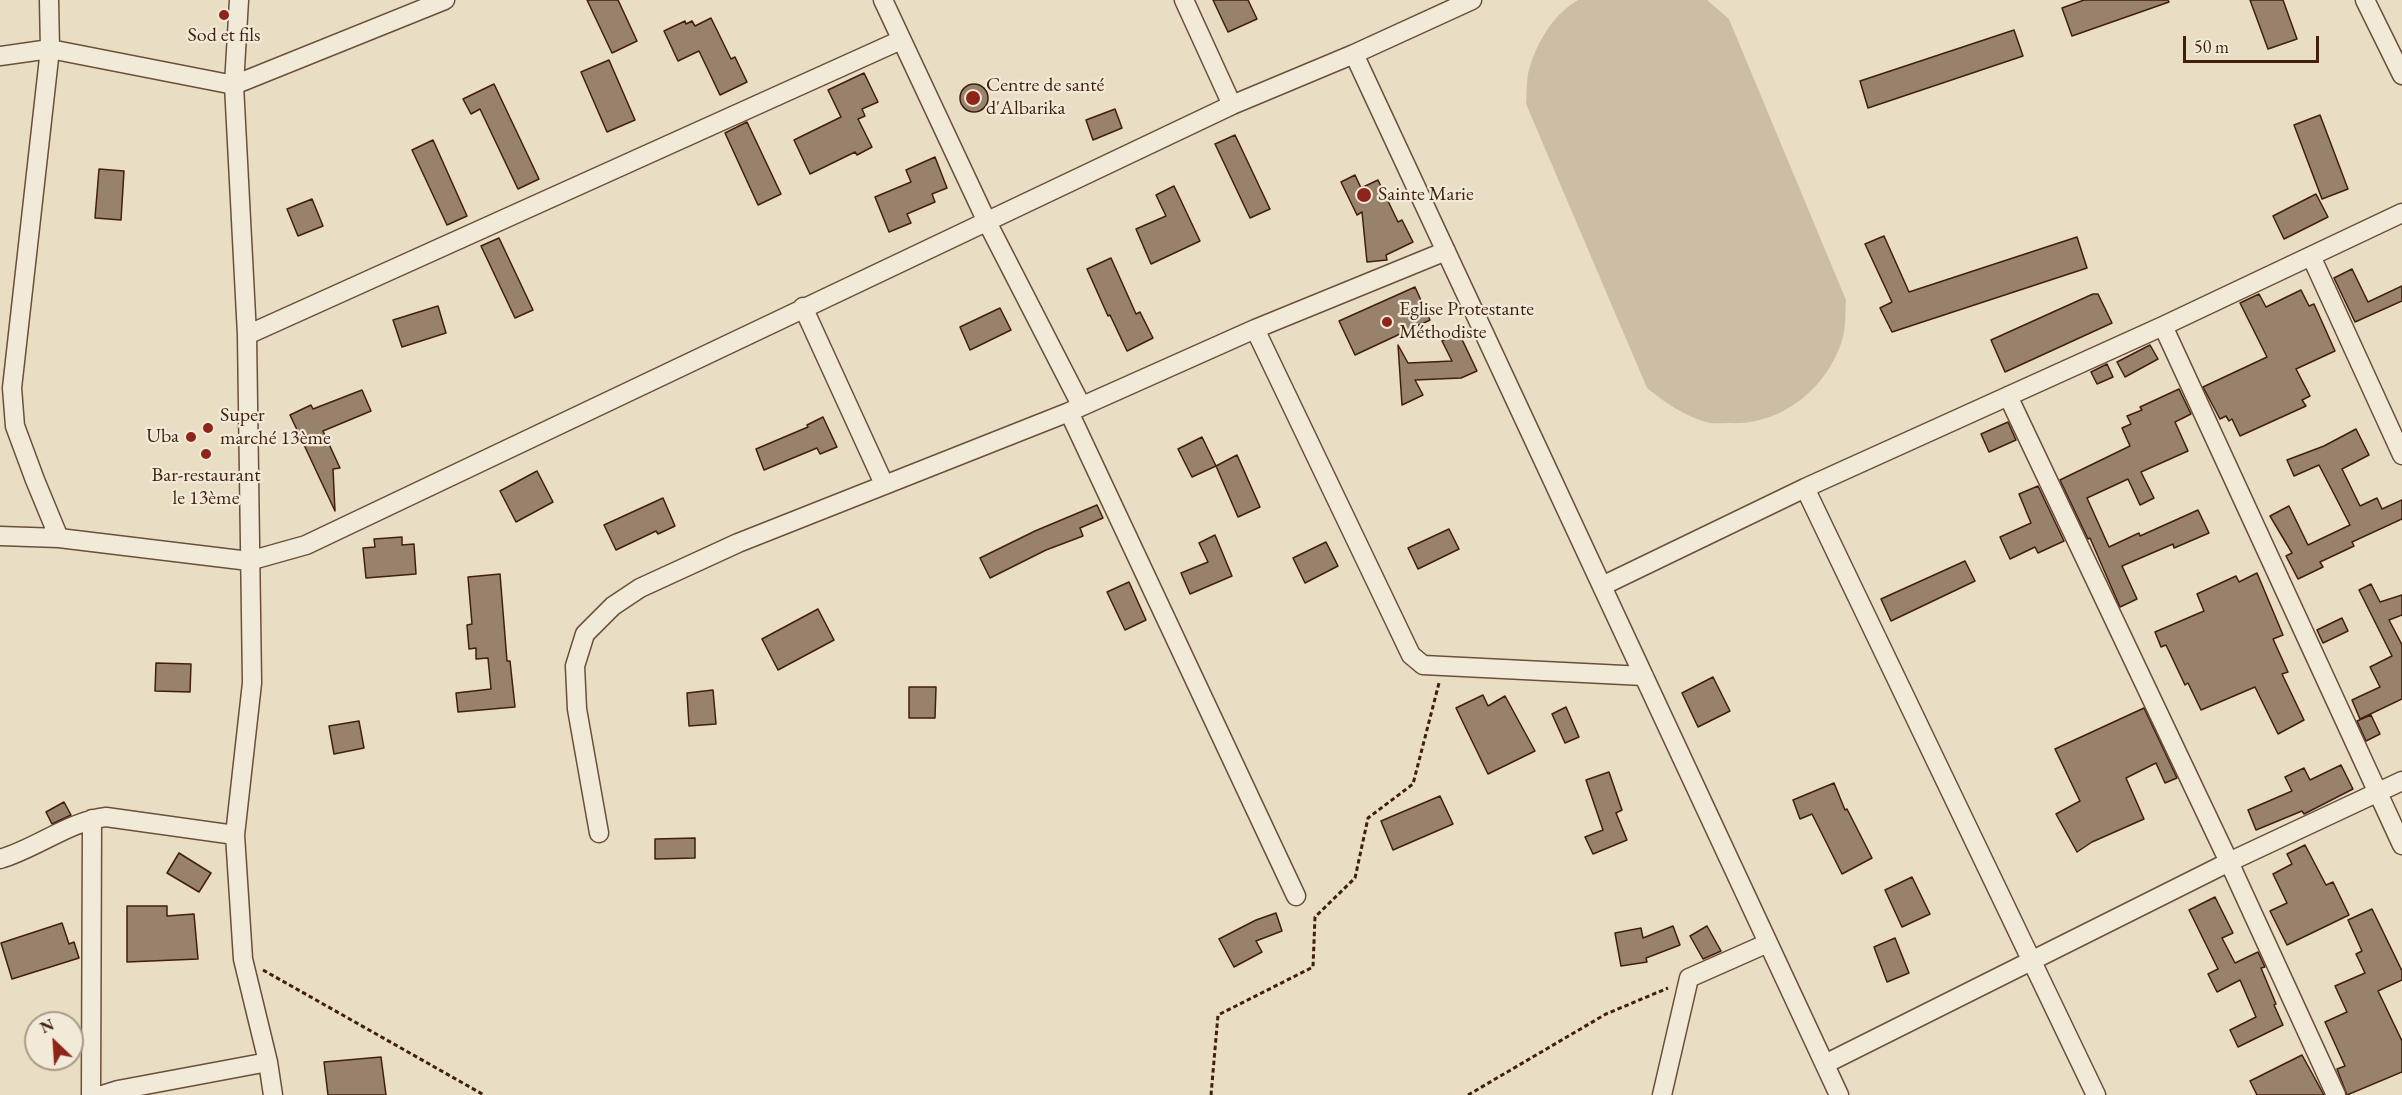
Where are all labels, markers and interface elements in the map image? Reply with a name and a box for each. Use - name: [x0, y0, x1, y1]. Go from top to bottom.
- marker: Sod et fils: [217, 8, 231, 22]
- place label: Sod et fils: [187, 24, 261, 48]
- scale bar: [2186, 24, 2322, 62]
- text: 50 m: [2194, 35, 2229, 58]
- place label: Centre de santé d'Albarika: [986, 74, 1104, 121]
- marker: Centre de santé d'Albarika: [964, 89, 982, 107]
- place label: Sainte Marie: [1378, 183, 1474, 207]
- marker: Sainte Marie: [1355, 186, 1373, 204]
- place label: Eglise Protestante Méthodiste: [1399, 298, 1534, 345]
- marker: Eglise Protestante Méthodiste: [1380, 315, 1394, 329]
- place label: Super marché 13ème: [220, 404, 331, 451]
- marker: Super marché 13ème: [201, 421, 215, 435]
- place label: Uba: [146, 425, 179, 449]
- marker: Uba: [184, 430, 198, 444]
- marker: Bar-restaurant le 13ème: [199, 447, 213, 461]
- place label: Bar-restaurant le 13ème: [151, 464, 261, 511]
- north arrow: [24, 1011, 84, 1071]
- text: N: [37, 1014, 57, 1038]

